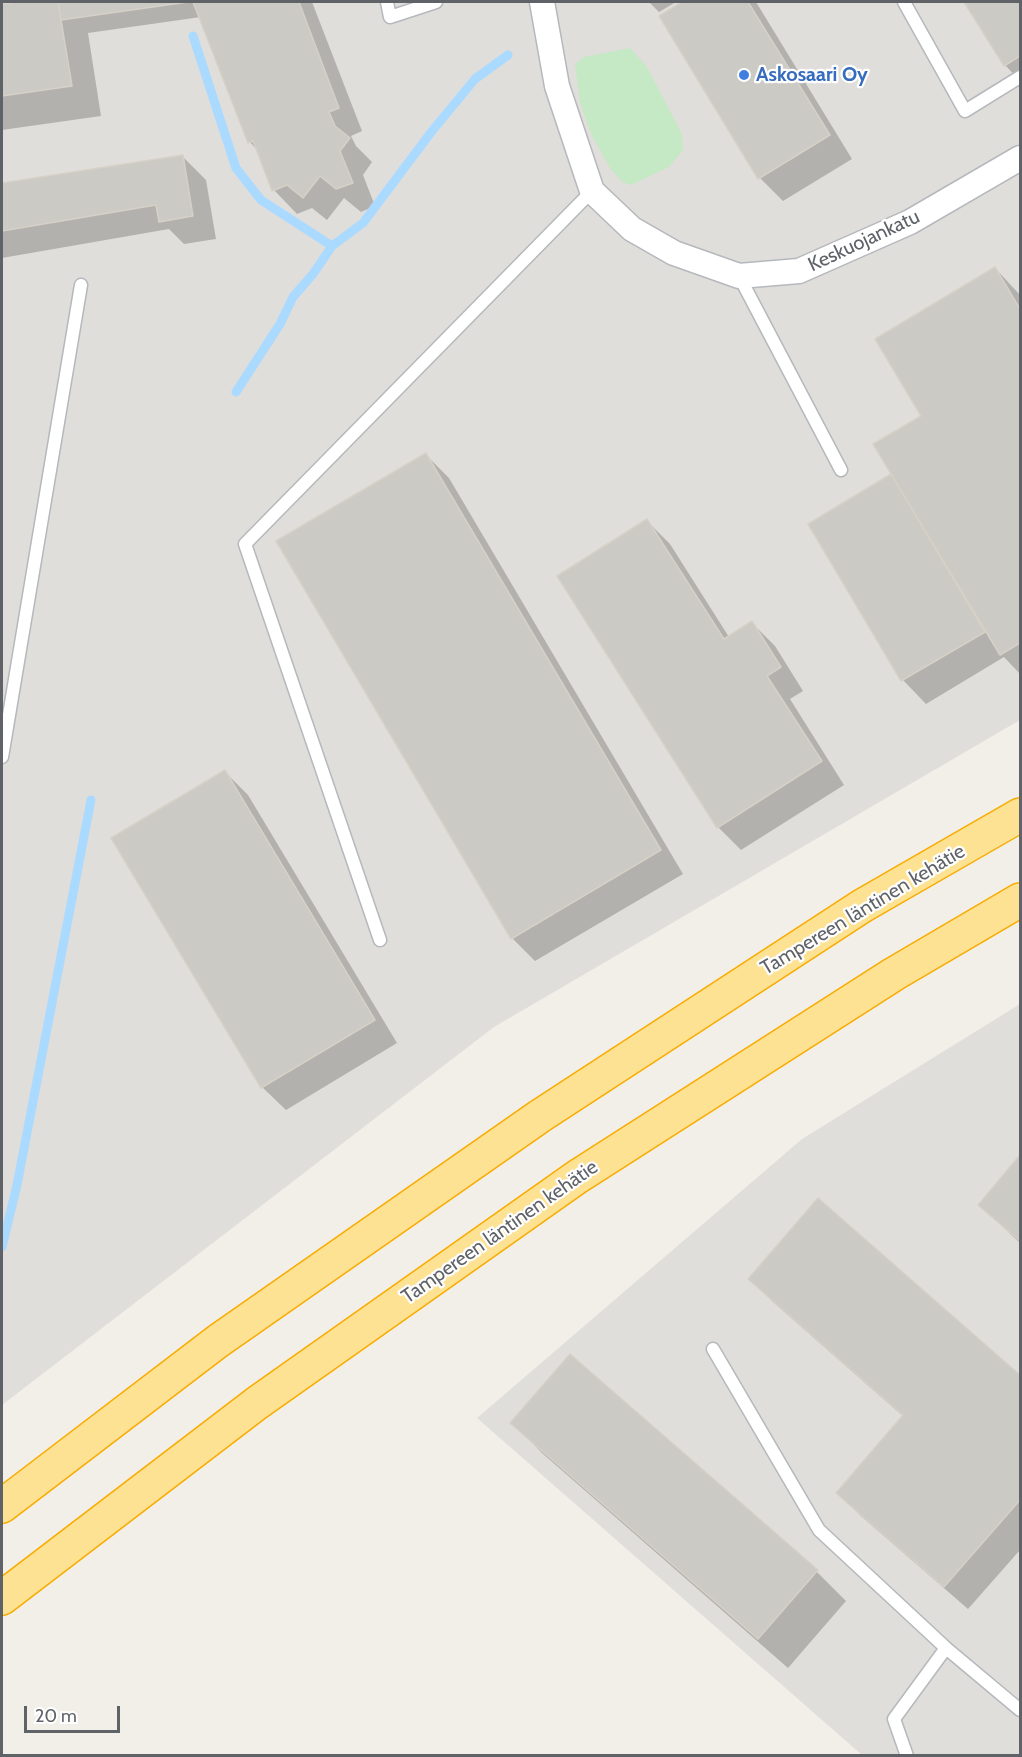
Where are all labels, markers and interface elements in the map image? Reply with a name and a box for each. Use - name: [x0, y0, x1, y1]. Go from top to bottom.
- place label: Askosaari Oy: [756, 63, 868, 87]
- marker: Askosaari Oy: [737, 68, 751, 82]
- street label: Keskuojankatu: [805, 205, 923, 277]
- street label: Tampereen läntinen kehätie: [757, 840, 969, 980]
- street label: Tampereen läntinen kehätie: [397, 1155, 603, 1309]
- scale bar: [27, 1694, 123, 1732]
- text: 20 m: [35, 1705, 77, 1727]

